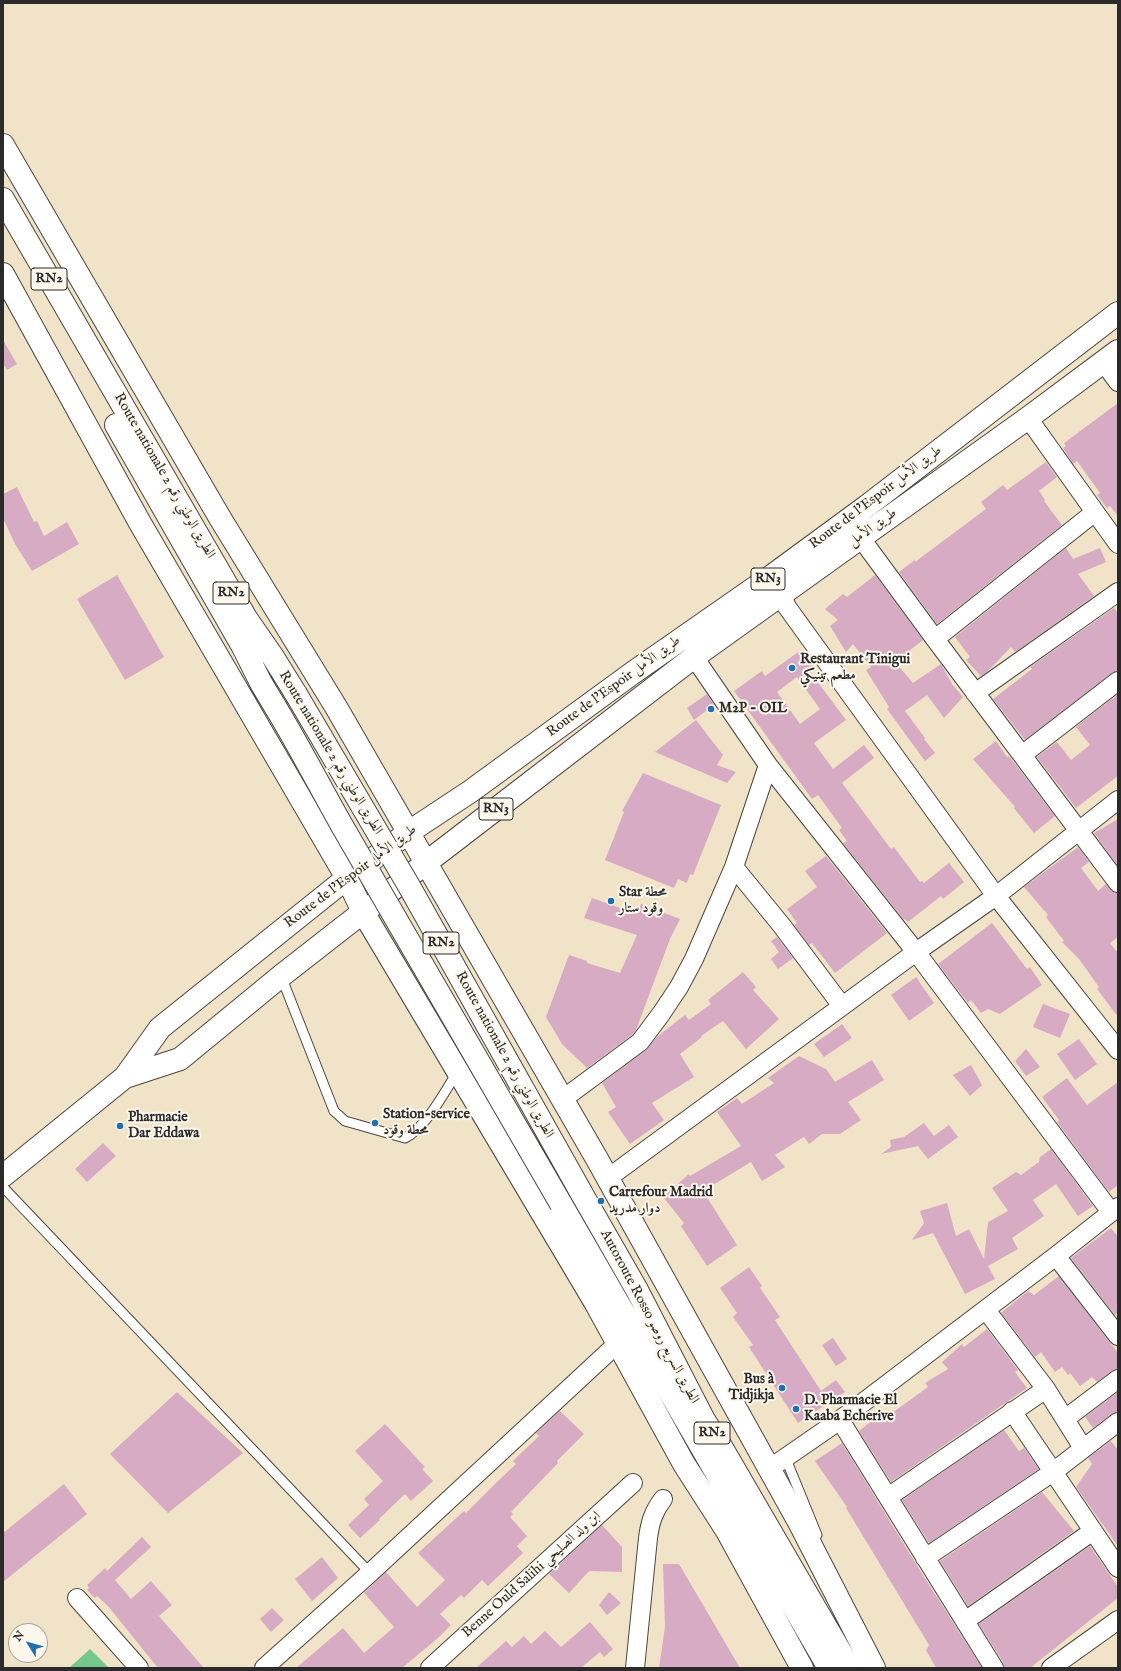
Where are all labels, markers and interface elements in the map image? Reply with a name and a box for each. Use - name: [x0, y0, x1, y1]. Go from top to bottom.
- road number: RN2: [31, 268, 67, 290]
- street label: Route nationale الطريق الوطني رقم 2: [110, 390, 218, 562]
- street label: Route de l’Espoir طريق الأمل: [807, 443, 945, 553]
- street label: طريق الأمل: [846, 505, 900, 551]
- road number: RN3: [751, 568, 785, 590]
- road number: RN2: [213, 582, 249, 604]
- street label: Route de l’Espoir طريق الأمل: [544, 633, 684, 741]
- place label: Restaurant Tinigui مطعم تينيكي: [800, 652, 910, 684]
- marker: Restaurant Tinigui مطعم تينيكي: [787, 663, 797, 673]
- street label: Route nationale الطريق الوطني رقم 2: [274, 668, 386, 838]
- place label: M2P - OIL: [719, 701, 787, 717]
- marker: M2P - OIL: [706, 704, 716, 714]
- road number: RN3: [479, 798, 513, 820]
- street label: Route de l’Espoir طريق الأمل: [282, 822, 420, 932]
- place label: Star محطة وقود ستار: [619, 885, 667, 918]
- marker: Star محطة وقود ستار: [606, 896, 616, 906]
- road number: RN2: [423, 932, 459, 954]
- street label: Route nationale الطريق الوطني رقم 2: [451, 969, 557, 1141]
- place label: Station-service محطة وقود: [383, 1107, 470, 1140]
- place label: Pharmacie Dar Eddawa: [128, 1110, 199, 1142]
- marker: Station-service محطة وقود: [370, 1118, 380, 1128]
- marker: Pharmacie Dar Eddawa: [115, 1121, 125, 1131]
- place label: Carrefour Madrid دوار مدريد: [609, 1185, 713, 1218]
- marker: Carrefour Madrid دوار مدريد: [596, 1196, 606, 1206]
- street label: Autoroute Rosso الطريق السريع روصو: [596, 1227, 702, 1407]
- place label: Bus à Tidjikja: [729, 1372, 774, 1404]
- marker: Bus à Tidjikja: [777, 1383, 787, 1393]
- place label: D. Pharmacie El Kaaba Echerive: [804, 1393, 897, 1426]
- marker: D. Pharmacie El Kaaba Echerive: [791, 1404, 801, 1414]
- road number: RN2: [694, 1422, 730, 1444]
- street label: Benne Ould Salihi ابن ولد الصليحي: [459, 1508, 605, 1642]
- north arrow: [8, 1623, 48, 1663]
- text: N: [11, 1628, 28, 1644]

